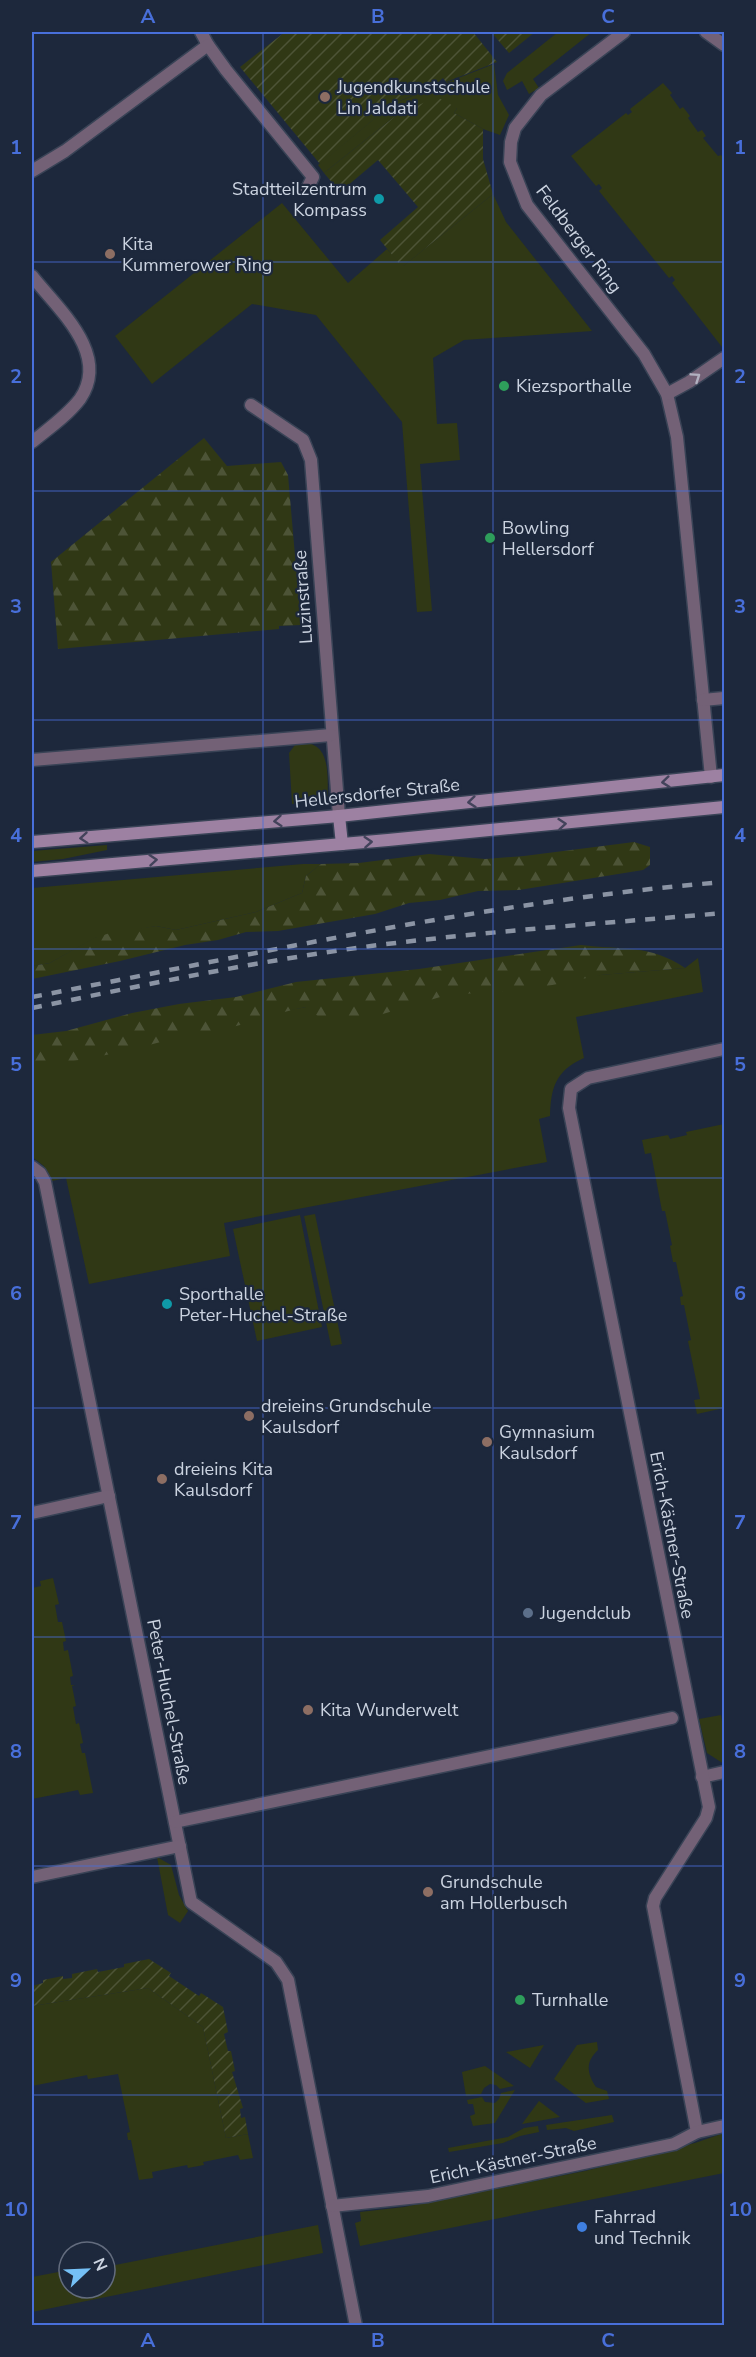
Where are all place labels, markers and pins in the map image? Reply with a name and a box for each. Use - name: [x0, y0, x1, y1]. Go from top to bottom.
- place label: Jugendkunstschule Lin Jaldati: [336, 75, 490, 120]
- marker: Jugendkunstschule Lin Jaldati: [318, 90, 332, 104]
- place label: Stadtteilzentrum Kompass: [232, 177, 367, 222]
- marker: Stadtteilzentrum Kompass: [372, 192, 386, 206]
- place label: Kita Kummerower Ring: [122, 232, 272, 277]
- marker: Kita Kummerower Ring: [103, 247, 117, 261]
- place label: Kiezsporthalle: [516, 374, 632, 398]
- marker: Kiezsporthalle: [497, 379, 511, 393]
- place label: Bowling Hellersdorf: [502, 516, 595, 561]
- marker: Bowling Hellersdorf: [483, 531, 497, 545]
- place label: Sporthalle Peter-Huchel-Straße: [179, 1282, 347, 1327]
- marker: Sporthalle Peter-Huchel-Straße: [160, 1297, 174, 1311]
- place label: dreieins Grundschule Kaulsdorf: [261, 1394, 431, 1439]
- marker: dreieins Grundschule Kaulsdorf: [242, 1409, 256, 1423]
- place label: Gymnasium Kaulsdorf: [499, 1420, 595, 1465]
- marker: Gymnasium Kaulsdorf: [480, 1435, 494, 1449]
- place label: dreieins Kita Kaulsdorf: [174, 1457, 273, 1502]
- marker: dreieins Kita Kaulsdorf: [155, 1472, 169, 1486]
- place label: Jugendclub: [539, 1601, 631, 1625]
- marker: Jugendclub: [521, 1606, 535, 1620]
- place label: Kita Wunderwelt: [320, 1698, 459, 1722]
- marker: Kita Wunderwelt: [301, 1703, 315, 1717]
- place label: Grundschule am Hollerbusch: [440, 1870, 568, 1915]
- marker: Grundschule am Hollerbusch: [421, 1885, 435, 1899]
- place label: Turnhalle: [532, 1988, 608, 2012]
- marker: Turnhalle: [513, 1993, 527, 2007]
- place label: Fahrrad und Technik: [594, 2205, 691, 2250]
- marker: Fahrrad und Technik: [575, 2220, 589, 2234]

